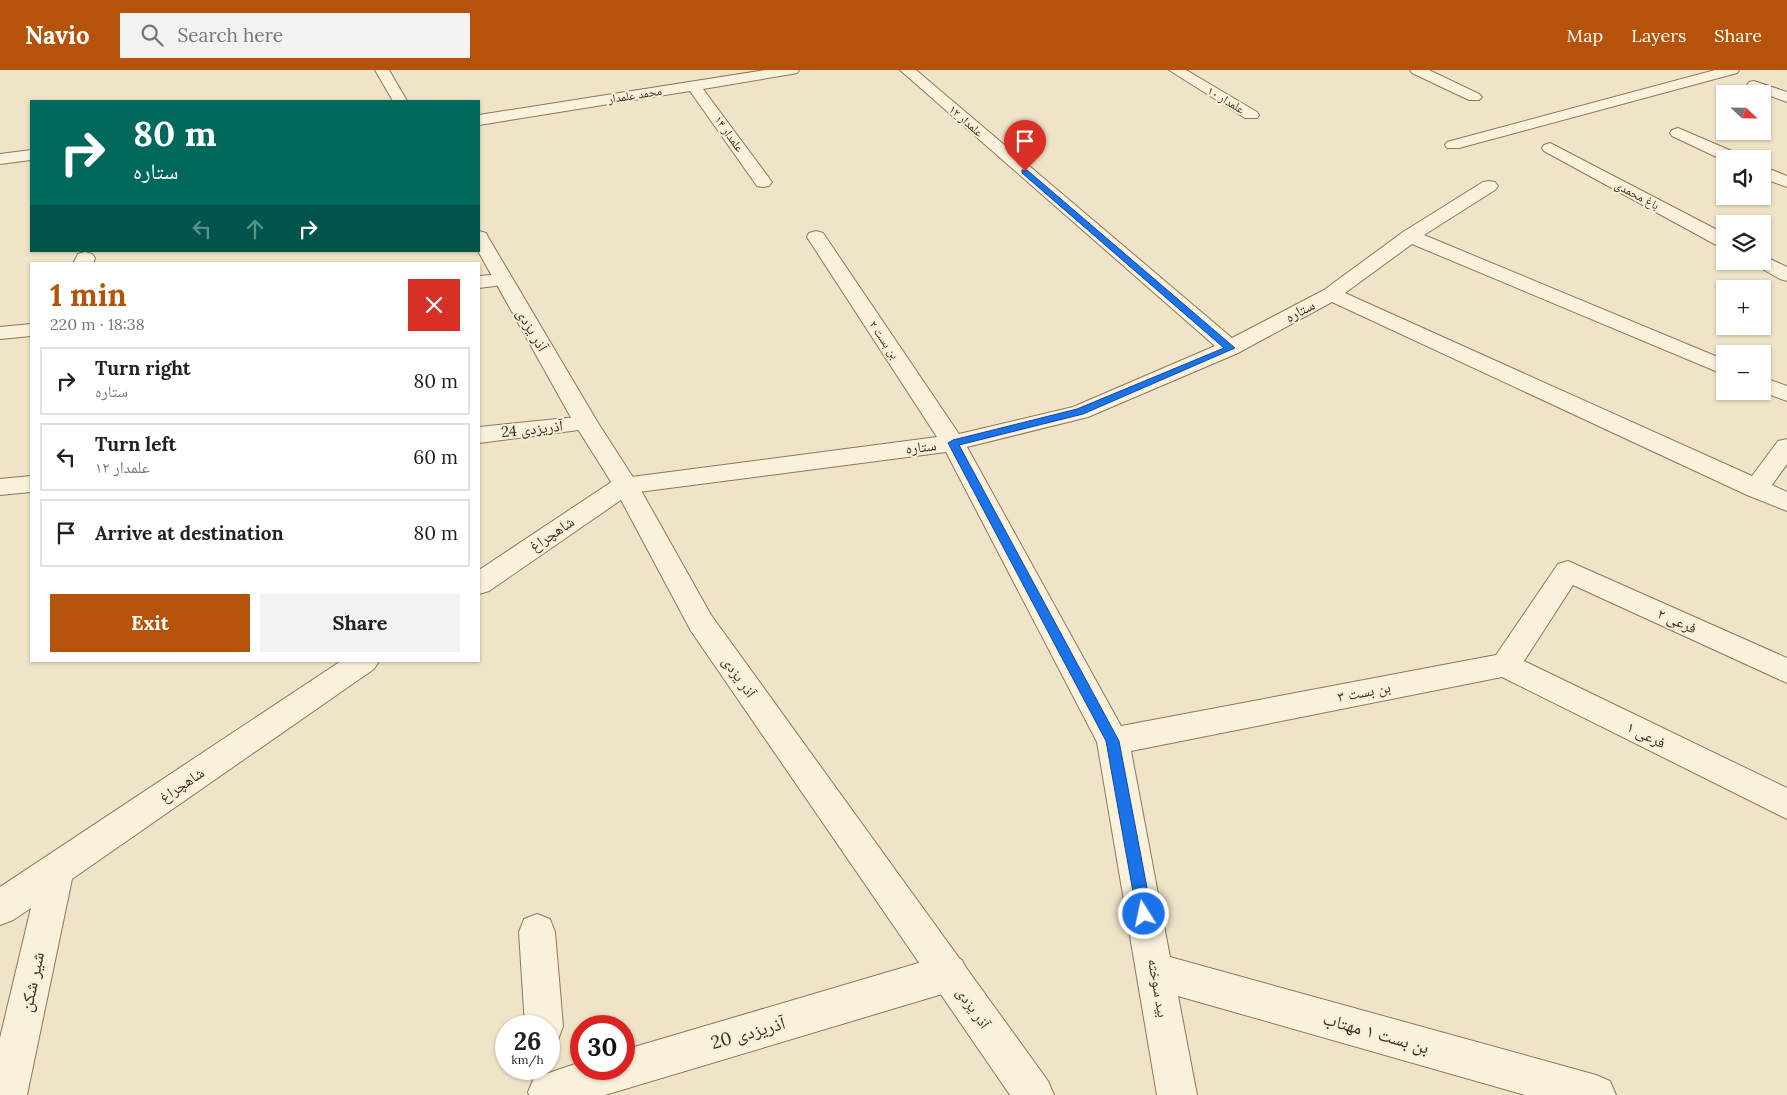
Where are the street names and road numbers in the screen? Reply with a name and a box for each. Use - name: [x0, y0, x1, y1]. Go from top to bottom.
- street label: محمد علمدار: [606, 83, 663, 106]
- street label: علمدار ۱۰: [1205, 83, 1248, 117]
- street label: علمدار ۱۲: [946, 101, 987, 140]
- street label: علمدار ۱۴: [711, 113, 748, 155]
- street label: باغ محمدی: [1612, 177, 1662, 213]
- street label: ستاره: [1282, 295, 1318, 326]
- street label: آذر یزدی: [512, 305, 553, 356]
- street label: بن بست ۲: [866, 318, 903, 362]
- street label: آذریزدی 24: [500, 416, 565, 442]
- street label: ستاره: [904, 435, 938, 458]
- street label: شاهچراغ: [526, 512, 578, 556]
- street label: فرعی ۲: [1654, 604, 1700, 638]
- street label: آذر یزدی: [718, 652, 761, 703]
- street label: بن بست ۳: [1336, 677, 1392, 707]
- street label: فرعی ۱: [1623, 717, 1669, 753]
- street label: شاهچراغ: [156, 763, 208, 807]
- street label: شیر شکن: [14, 950, 49, 1014]
- street label: بید سوخته: [1144, 957, 1173, 1019]
- street label: آذر یزدی: [952, 983, 995, 1034]
- street label: بن بست ۱ مهتاب: [1320, 1006, 1432, 1059]
- street label: آذریزدی 20: [708, 1011, 788, 1054]

